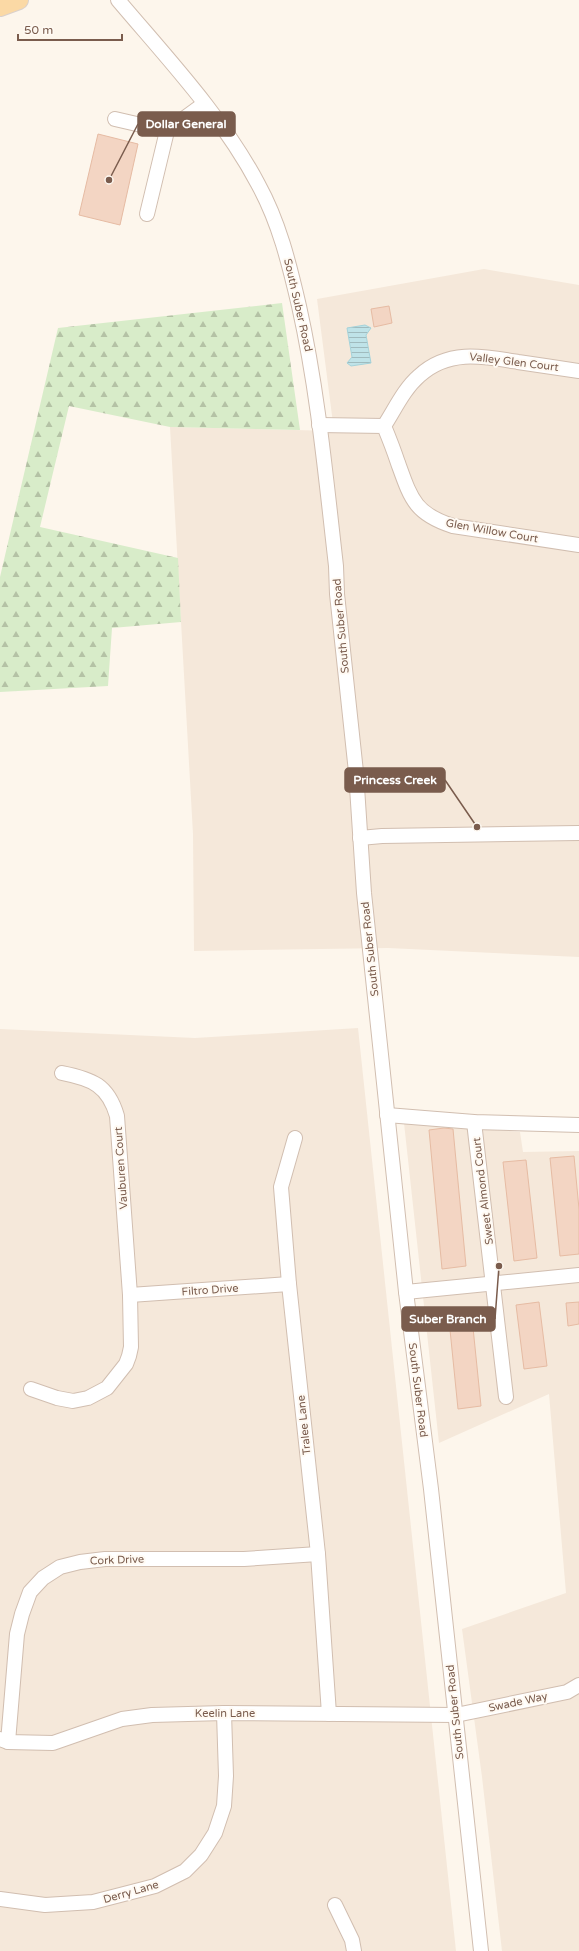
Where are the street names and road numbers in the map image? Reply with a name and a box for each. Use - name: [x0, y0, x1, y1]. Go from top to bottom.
- street label: South Suber Road: [281, 257, 315, 353]
- street label: Valley Glen Court: [469, 350, 559, 374]
- street label: Glen Willow Court: [445, 516, 539, 546]
- street label: South Suber Road: [330, 578, 352, 674]
- street label: South Suber Road: [359, 901, 381, 997]
- street label: Vauburen Court: [112, 1126, 130, 1210]
- street label: Sweet Almond Court: [470, 1137, 496, 1245]
- street label: Filtro Drive: [181, 1282, 239, 1298]
- street label: South Suber Road: [406, 1342, 430, 1438]
- street label: Tralee Lane: [294, 1395, 314, 1455]
- street label: Cork Drive: [90, 1553, 144, 1567]
- street label: South Suber Road: [444, 1664, 466, 1760]
- street label: Swade Way: [487, 1689, 549, 1715]
- street label: Keelin Lane: [195, 1707, 255, 1720]
- street label: Derry Lane: [102, 1878, 160, 1906]

